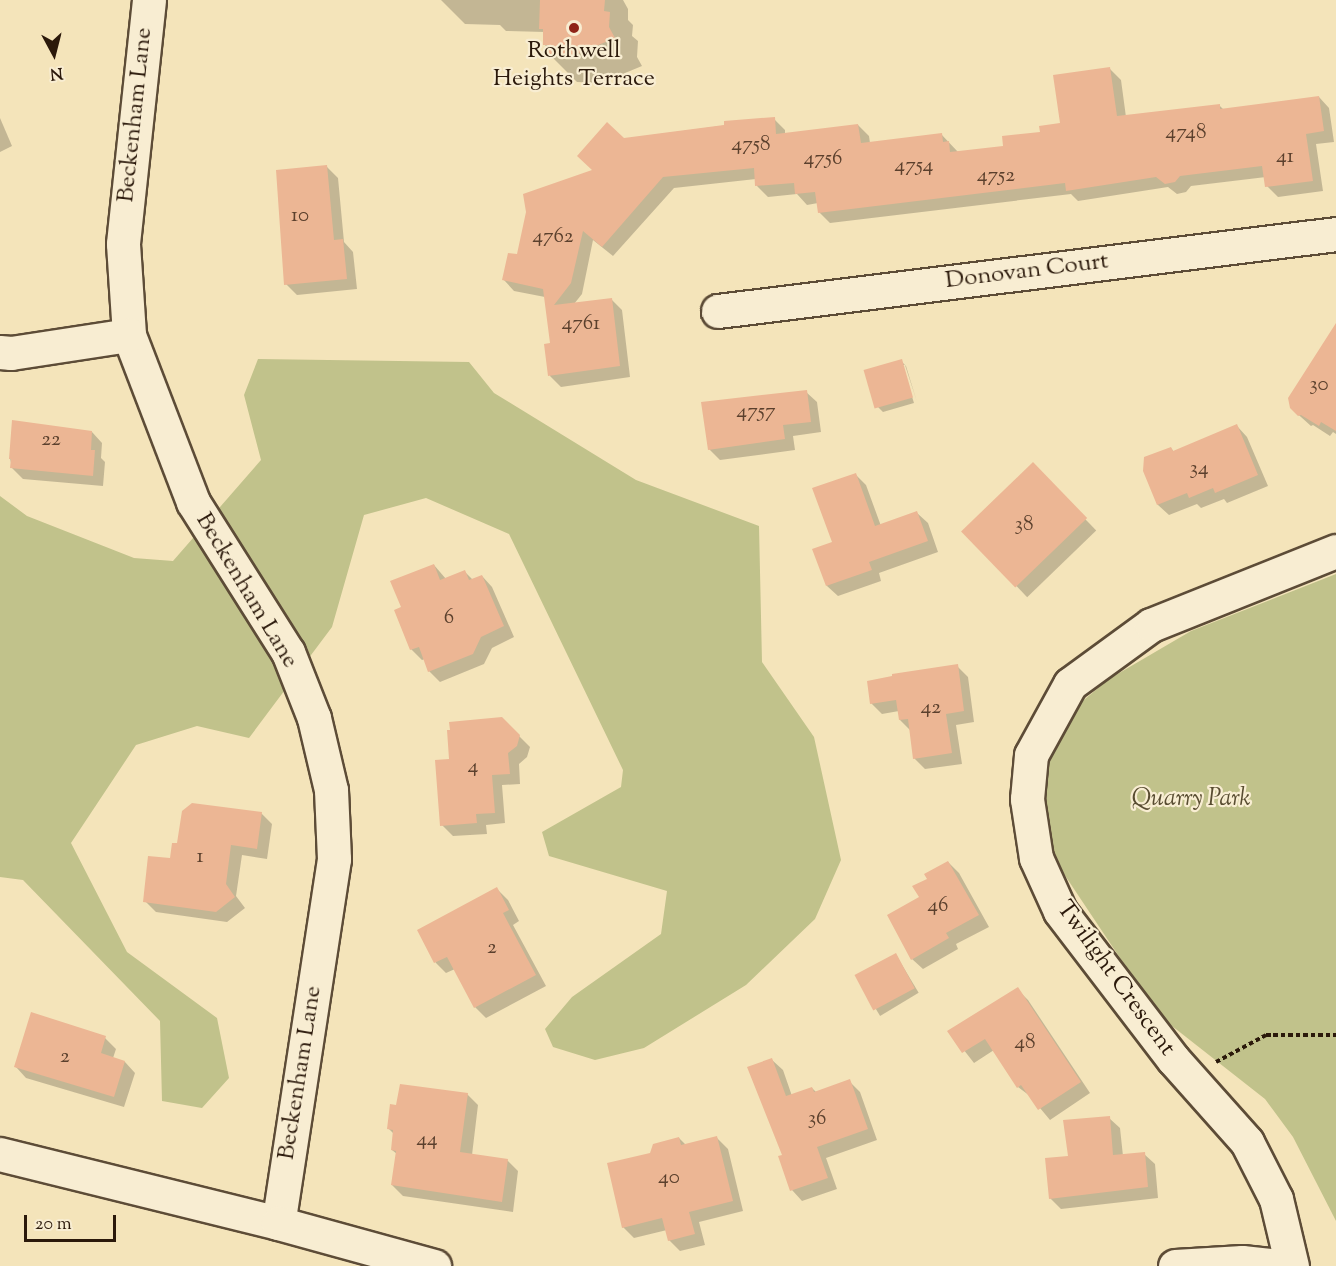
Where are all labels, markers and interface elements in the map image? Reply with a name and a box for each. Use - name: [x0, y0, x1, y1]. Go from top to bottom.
- marker: Rothwell Heights Terrace: [567, 21, 581, 35]
- north arrow: [24, 24, 84, 84]
- street label: Beckenham Lane: [112, 26, 160, 204]
- place label: Rothwell Heights Terrace: [493, 38, 655, 94]
- text: N: [49, 60, 64, 85]
- house number: 4748: [1166, 120, 1206, 146]
- house number: 4758: [732, 132, 770, 158]
- house number: 41: [1276, 144, 1294, 170]
- house number: 4756: [804, 146, 842, 172]
- house number: 4754: [895, 153, 933, 179]
- house number: 4752: [977, 163, 1015, 189]
- house number: 10: [291, 203, 309, 229]
- house number: 4762: [532, 224, 574, 250]
- street label: Donovan Court: [944, 248, 1110, 296]
- house number: 4761: [562, 311, 600, 337]
- house number: 30: [1309, 372, 1329, 398]
- house number: 4757: [737, 399, 775, 425]
- house number: 22: [41, 427, 61, 453]
- house number: 34: [1189, 456, 1209, 482]
- street label: Beckenham Lane: [188, 508, 304, 674]
- house number: 38: [1015, 512, 1033, 538]
- house number: 6: [444, 605, 454, 631]
- house number: 42: [921, 695, 941, 721]
- house number: 4: [468, 754, 478, 780]
- park label: Quarry Park: [1132, 786, 1250, 814]
- house number: 1: [196, 844, 204, 870]
- house number: 46: [928, 893, 948, 919]
- street label: Twilight Crescent: [1049, 896, 1181, 1062]
- house number: 2: [487, 935, 497, 961]
- street label: Beckenham Lane: [273, 984, 329, 1162]
- house number: 48: [1014, 1030, 1036, 1056]
- house number: 2: [60, 1044, 70, 1070]
- house number: 36: [808, 1106, 826, 1132]
- house number: 44: [416, 1127, 438, 1153]
- house number: 40: [658, 1165, 680, 1191]
- scale bar: [27, 1203, 118, 1241]
- text: 20 m: [35, 1212, 72, 1238]

